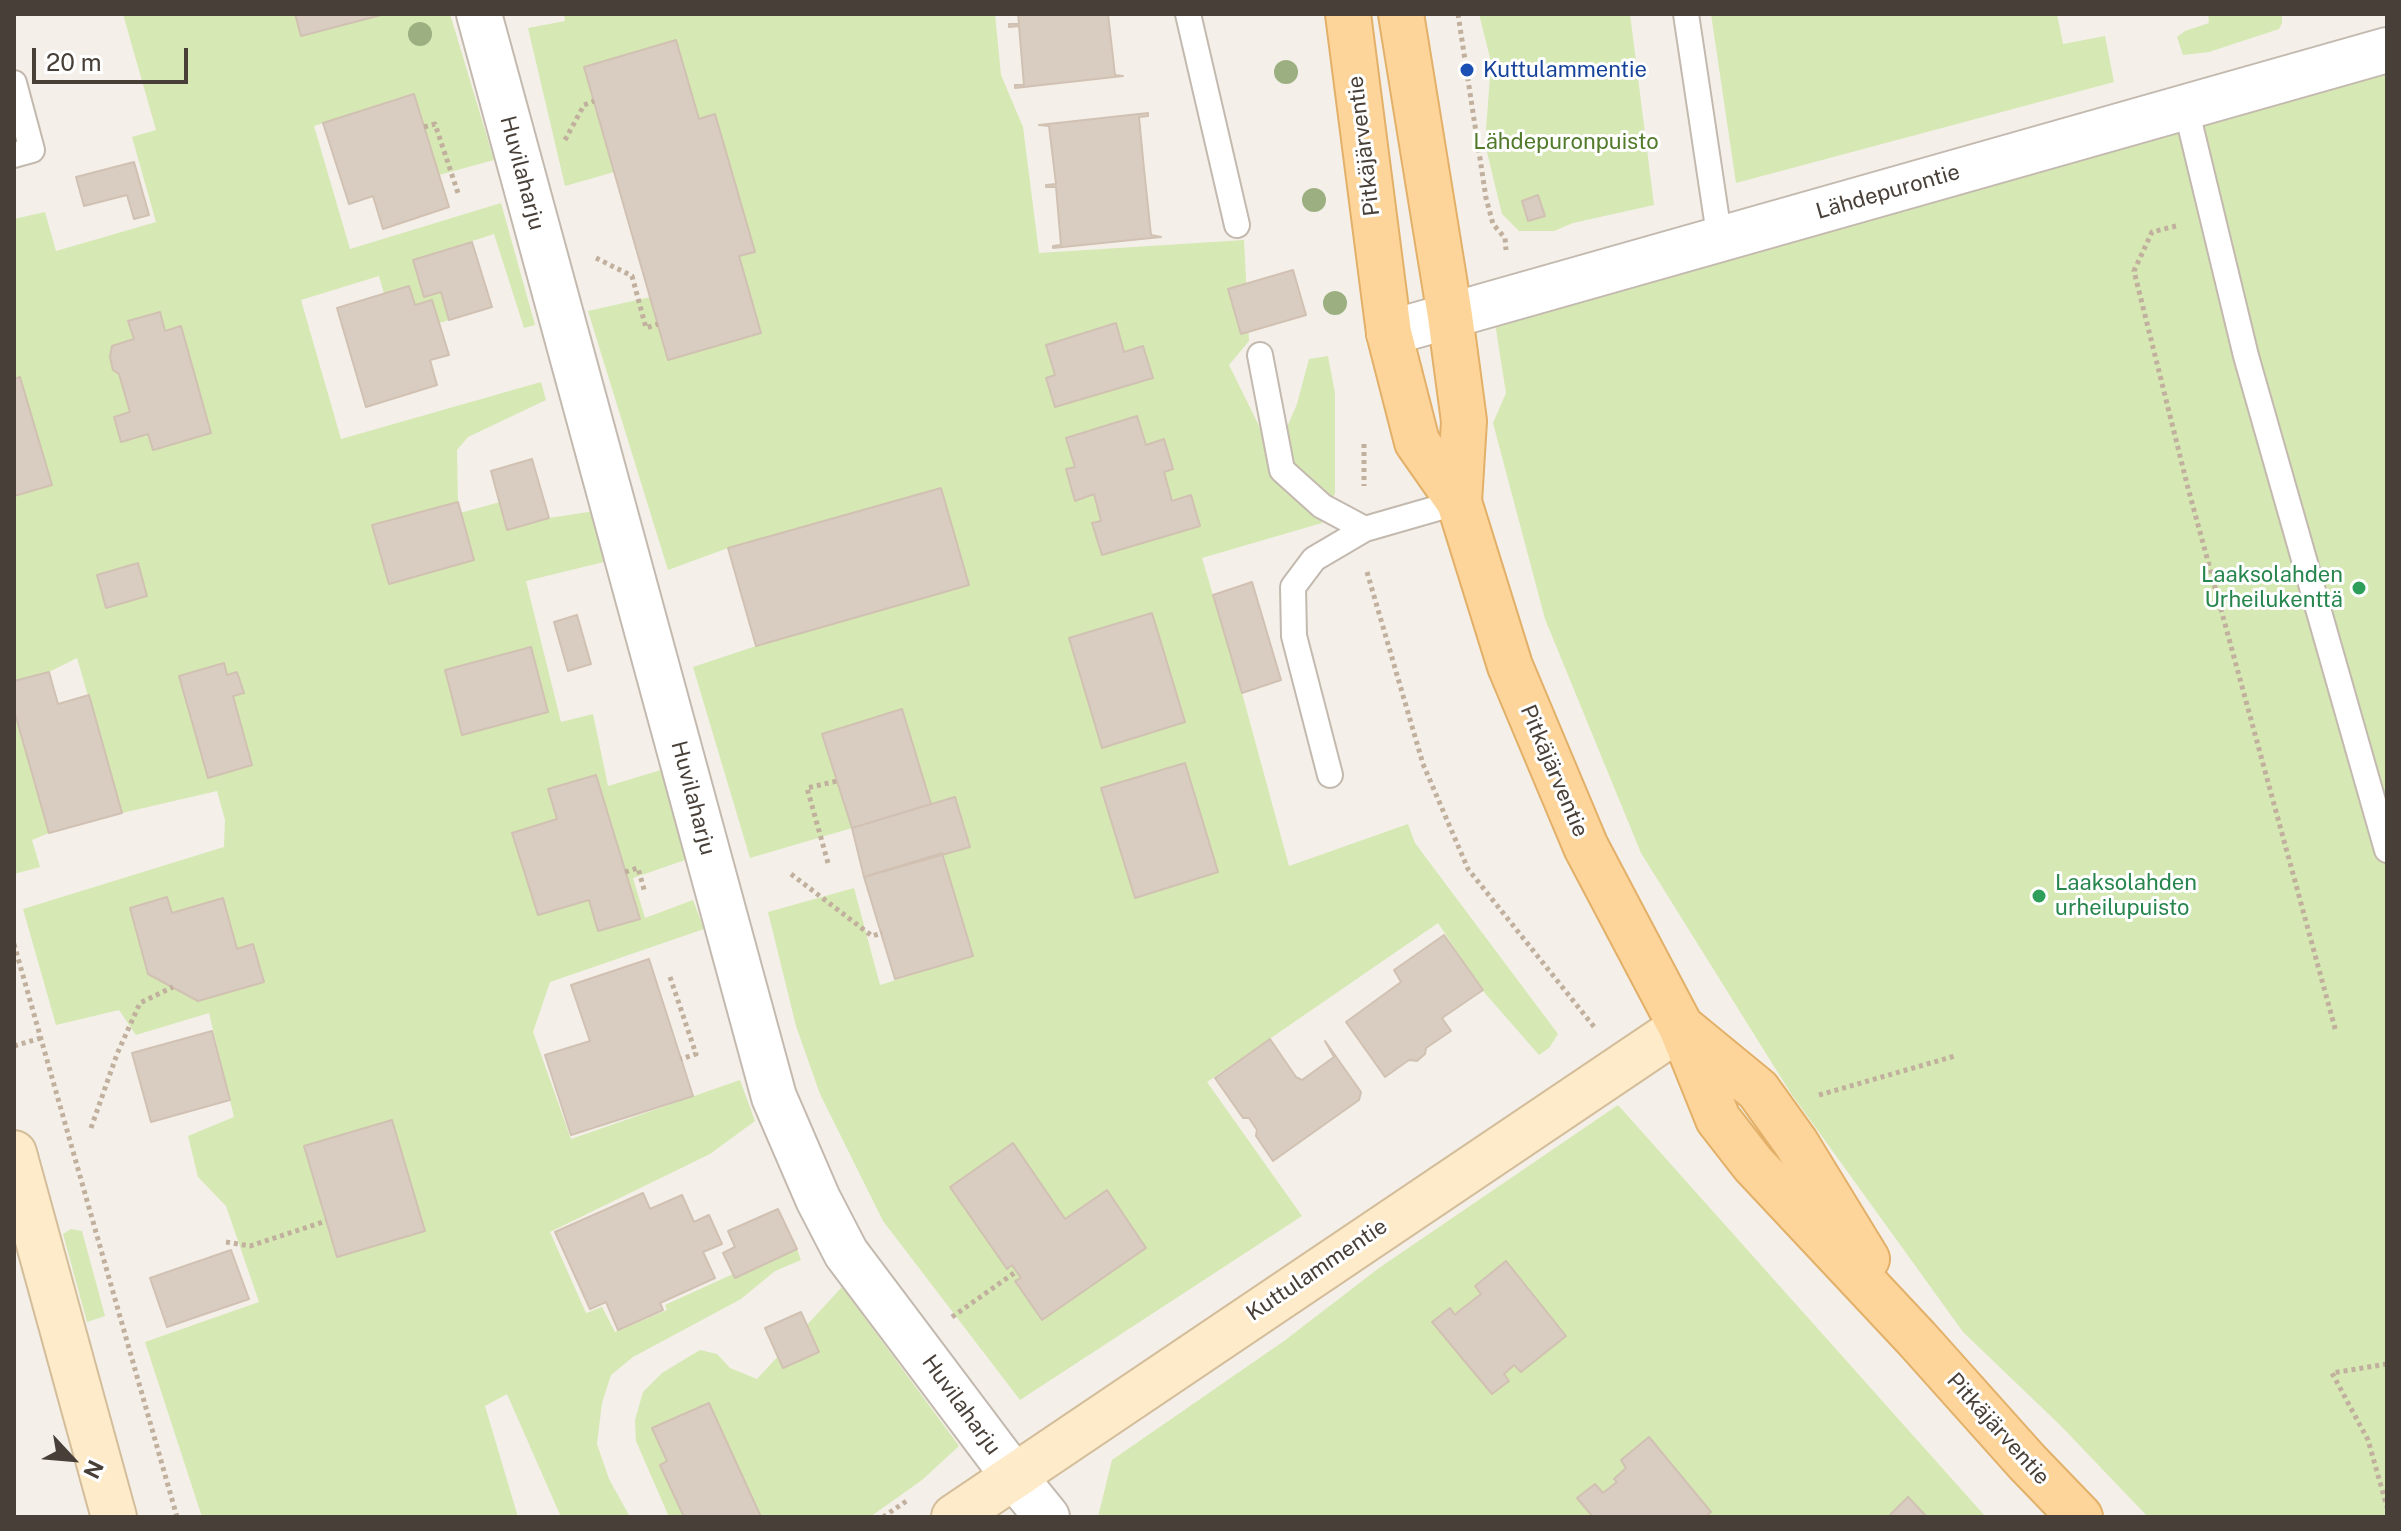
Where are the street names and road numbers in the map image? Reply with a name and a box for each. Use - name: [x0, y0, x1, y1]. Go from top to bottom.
- street label: Pitkäjärventie: [1342, 74, 1386, 218]
- street label: Huvilaharju: [494, 113, 550, 233]
- street label: Lähdepurontie: [1813, 159, 1963, 225]
- street label: Pitkäjärventie: [1514, 701, 1594, 841]
- street label: Huvilaharju: [665, 738, 721, 858]
- street label: Kuttulammentie: [1242, 1213, 1392, 1327]
- street label: Huvilaharju: [916, 1350, 1006, 1460]
- street label: Pitkäjärventie: [1941, 1368, 2055, 1490]

